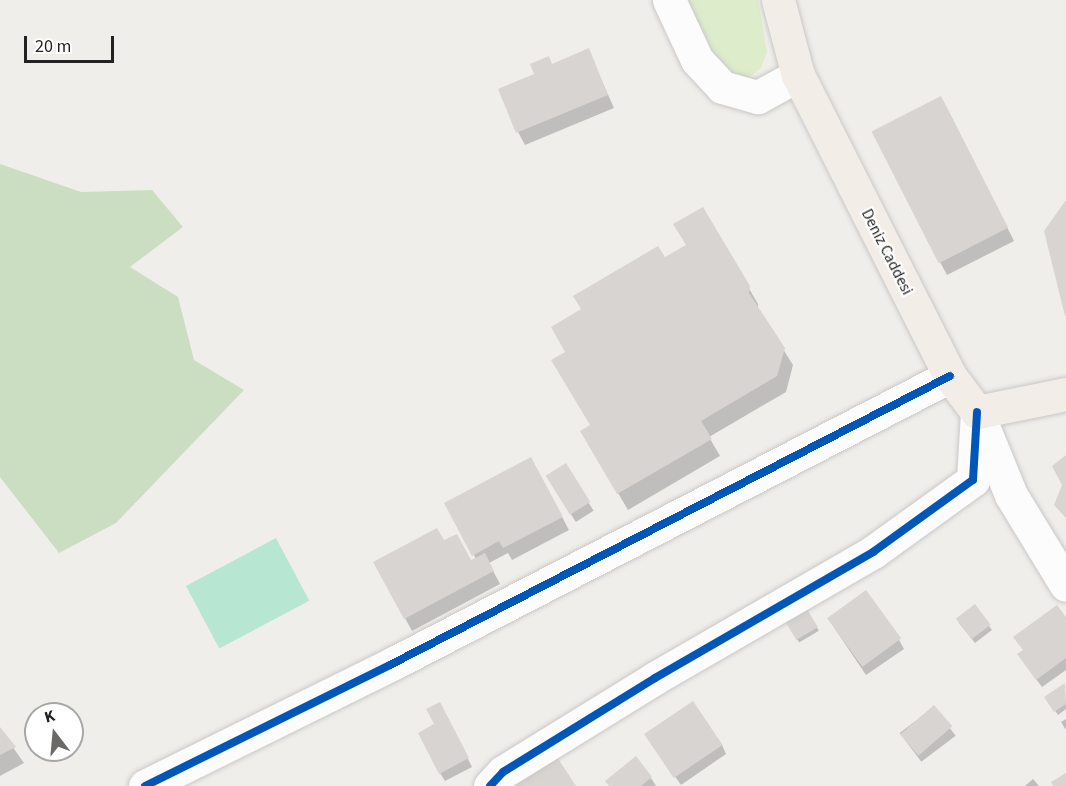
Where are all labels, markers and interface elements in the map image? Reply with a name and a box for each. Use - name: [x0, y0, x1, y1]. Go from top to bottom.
- scale bar: [27, 24, 117, 62]
- text: 20 m: [35, 34, 71, 59]
- street label: Deniz Caddesi: [857, 206, 917, 298]
- north arrow: [24, 702, 84, 762]
- text: K: [42, 705, 57, 729]

